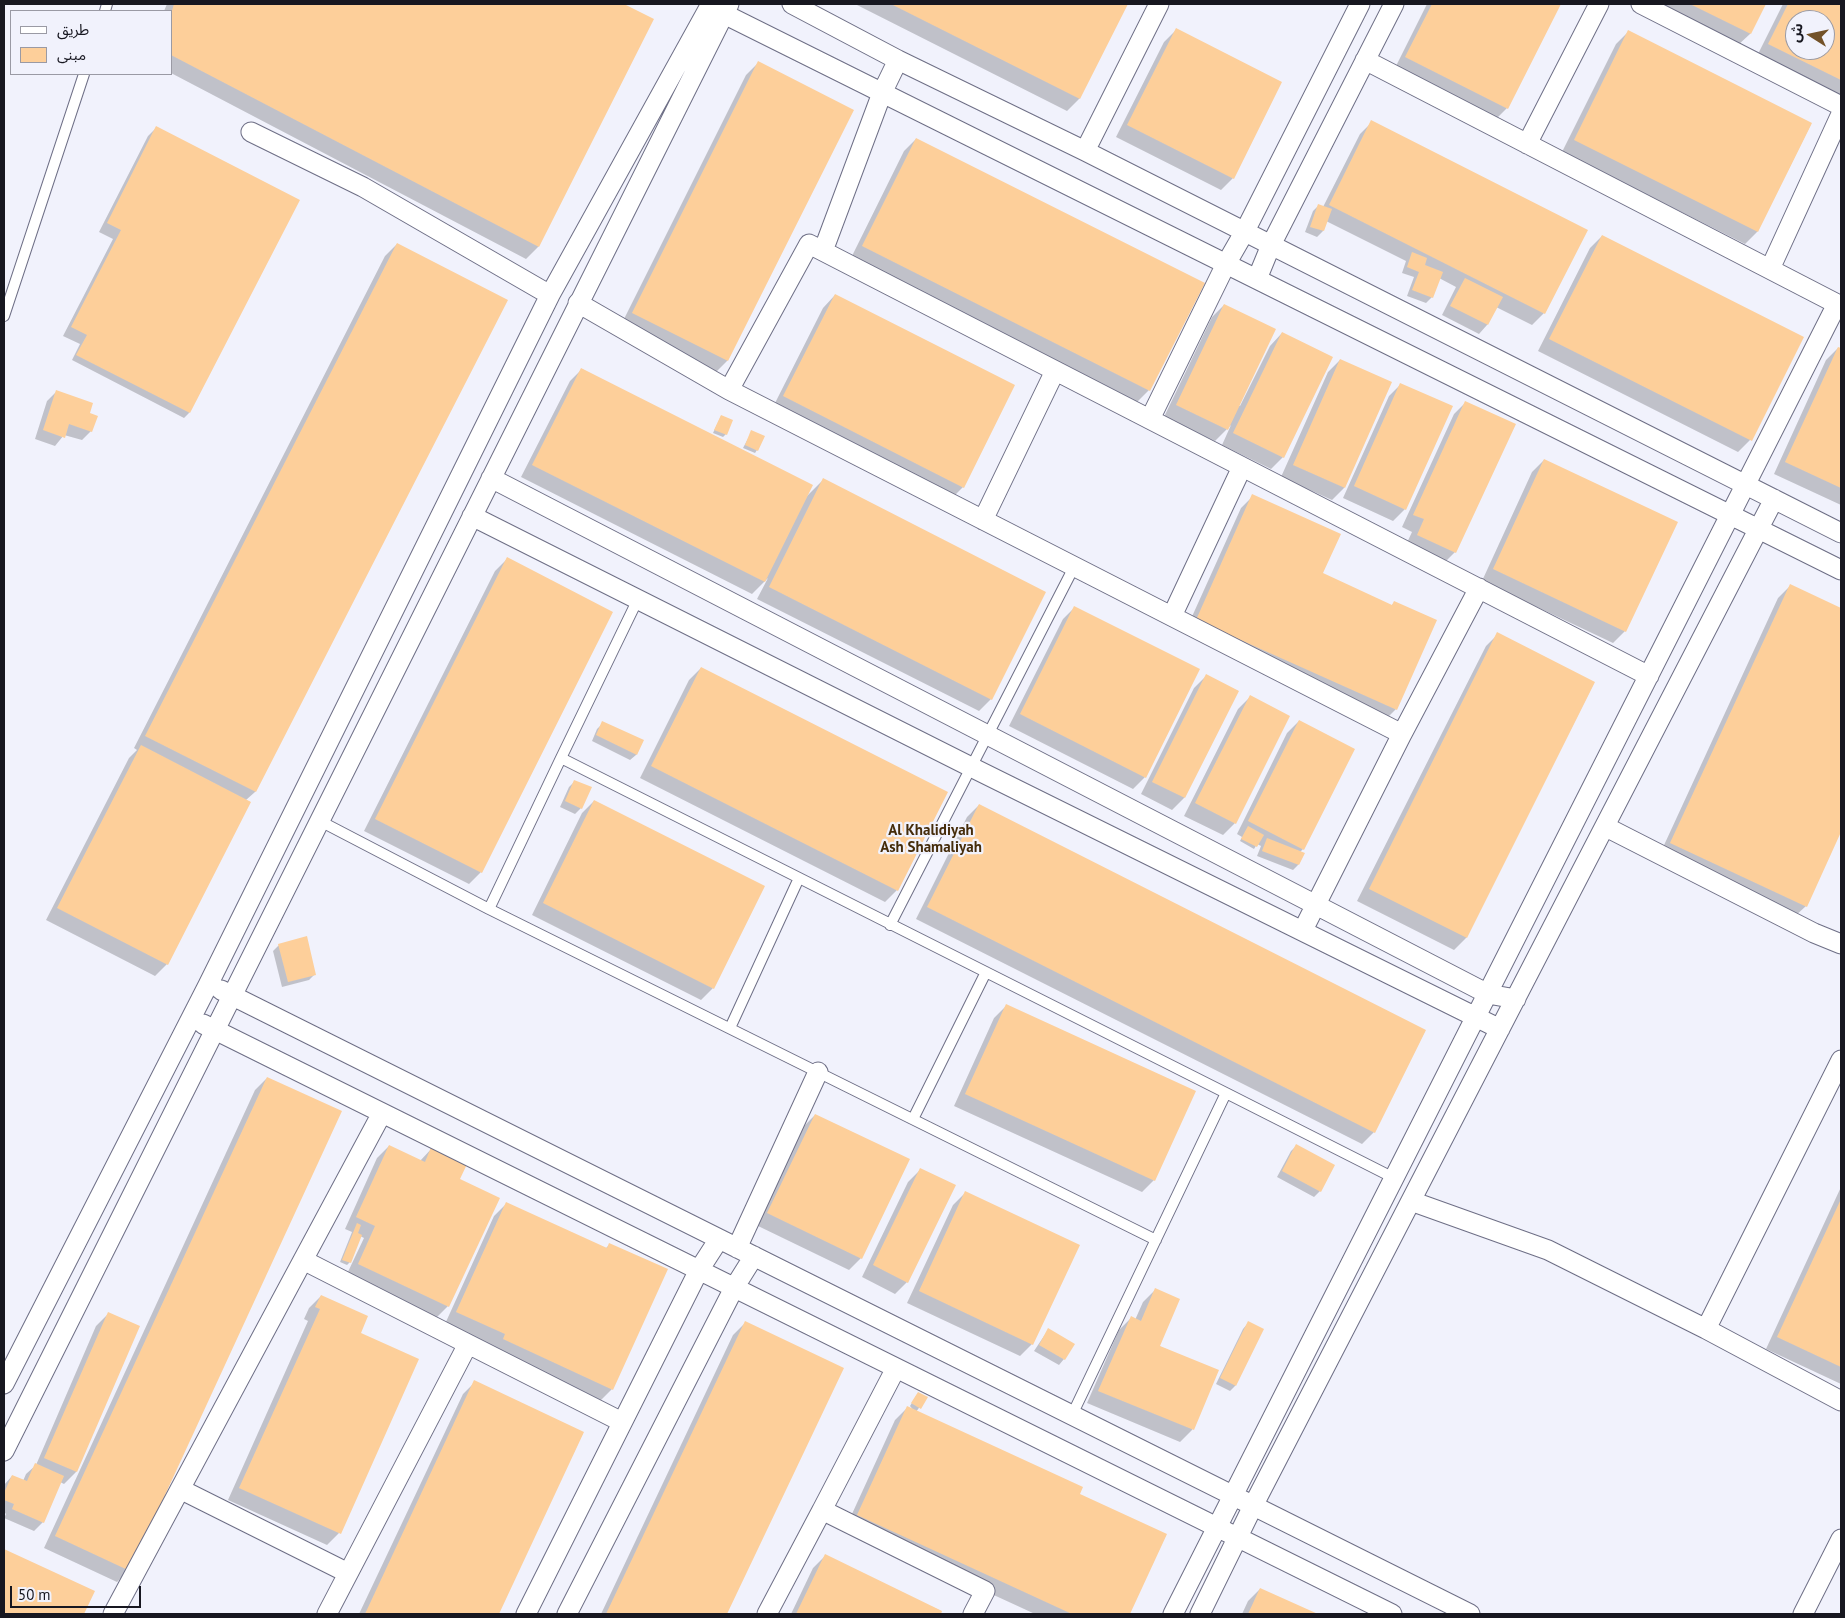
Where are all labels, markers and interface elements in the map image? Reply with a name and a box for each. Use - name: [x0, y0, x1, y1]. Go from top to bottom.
- legend: [10, 10, 172, 75]
- north arrow: [1785, 10, 1835, 60]
- text: طريق: [57, 20, 89, 39]
- text: ش: [1786, 22, 1807, 44]
- text: مبنى: [57, 45, 86, 64]
- district label: Al Khalidiyah Ash Shamaliyah: [880, 822, 982, 857]
- scale bar: [12, 1576, 144, 1608]
- text: 50 m: [18, 1585, 51, 1604]

